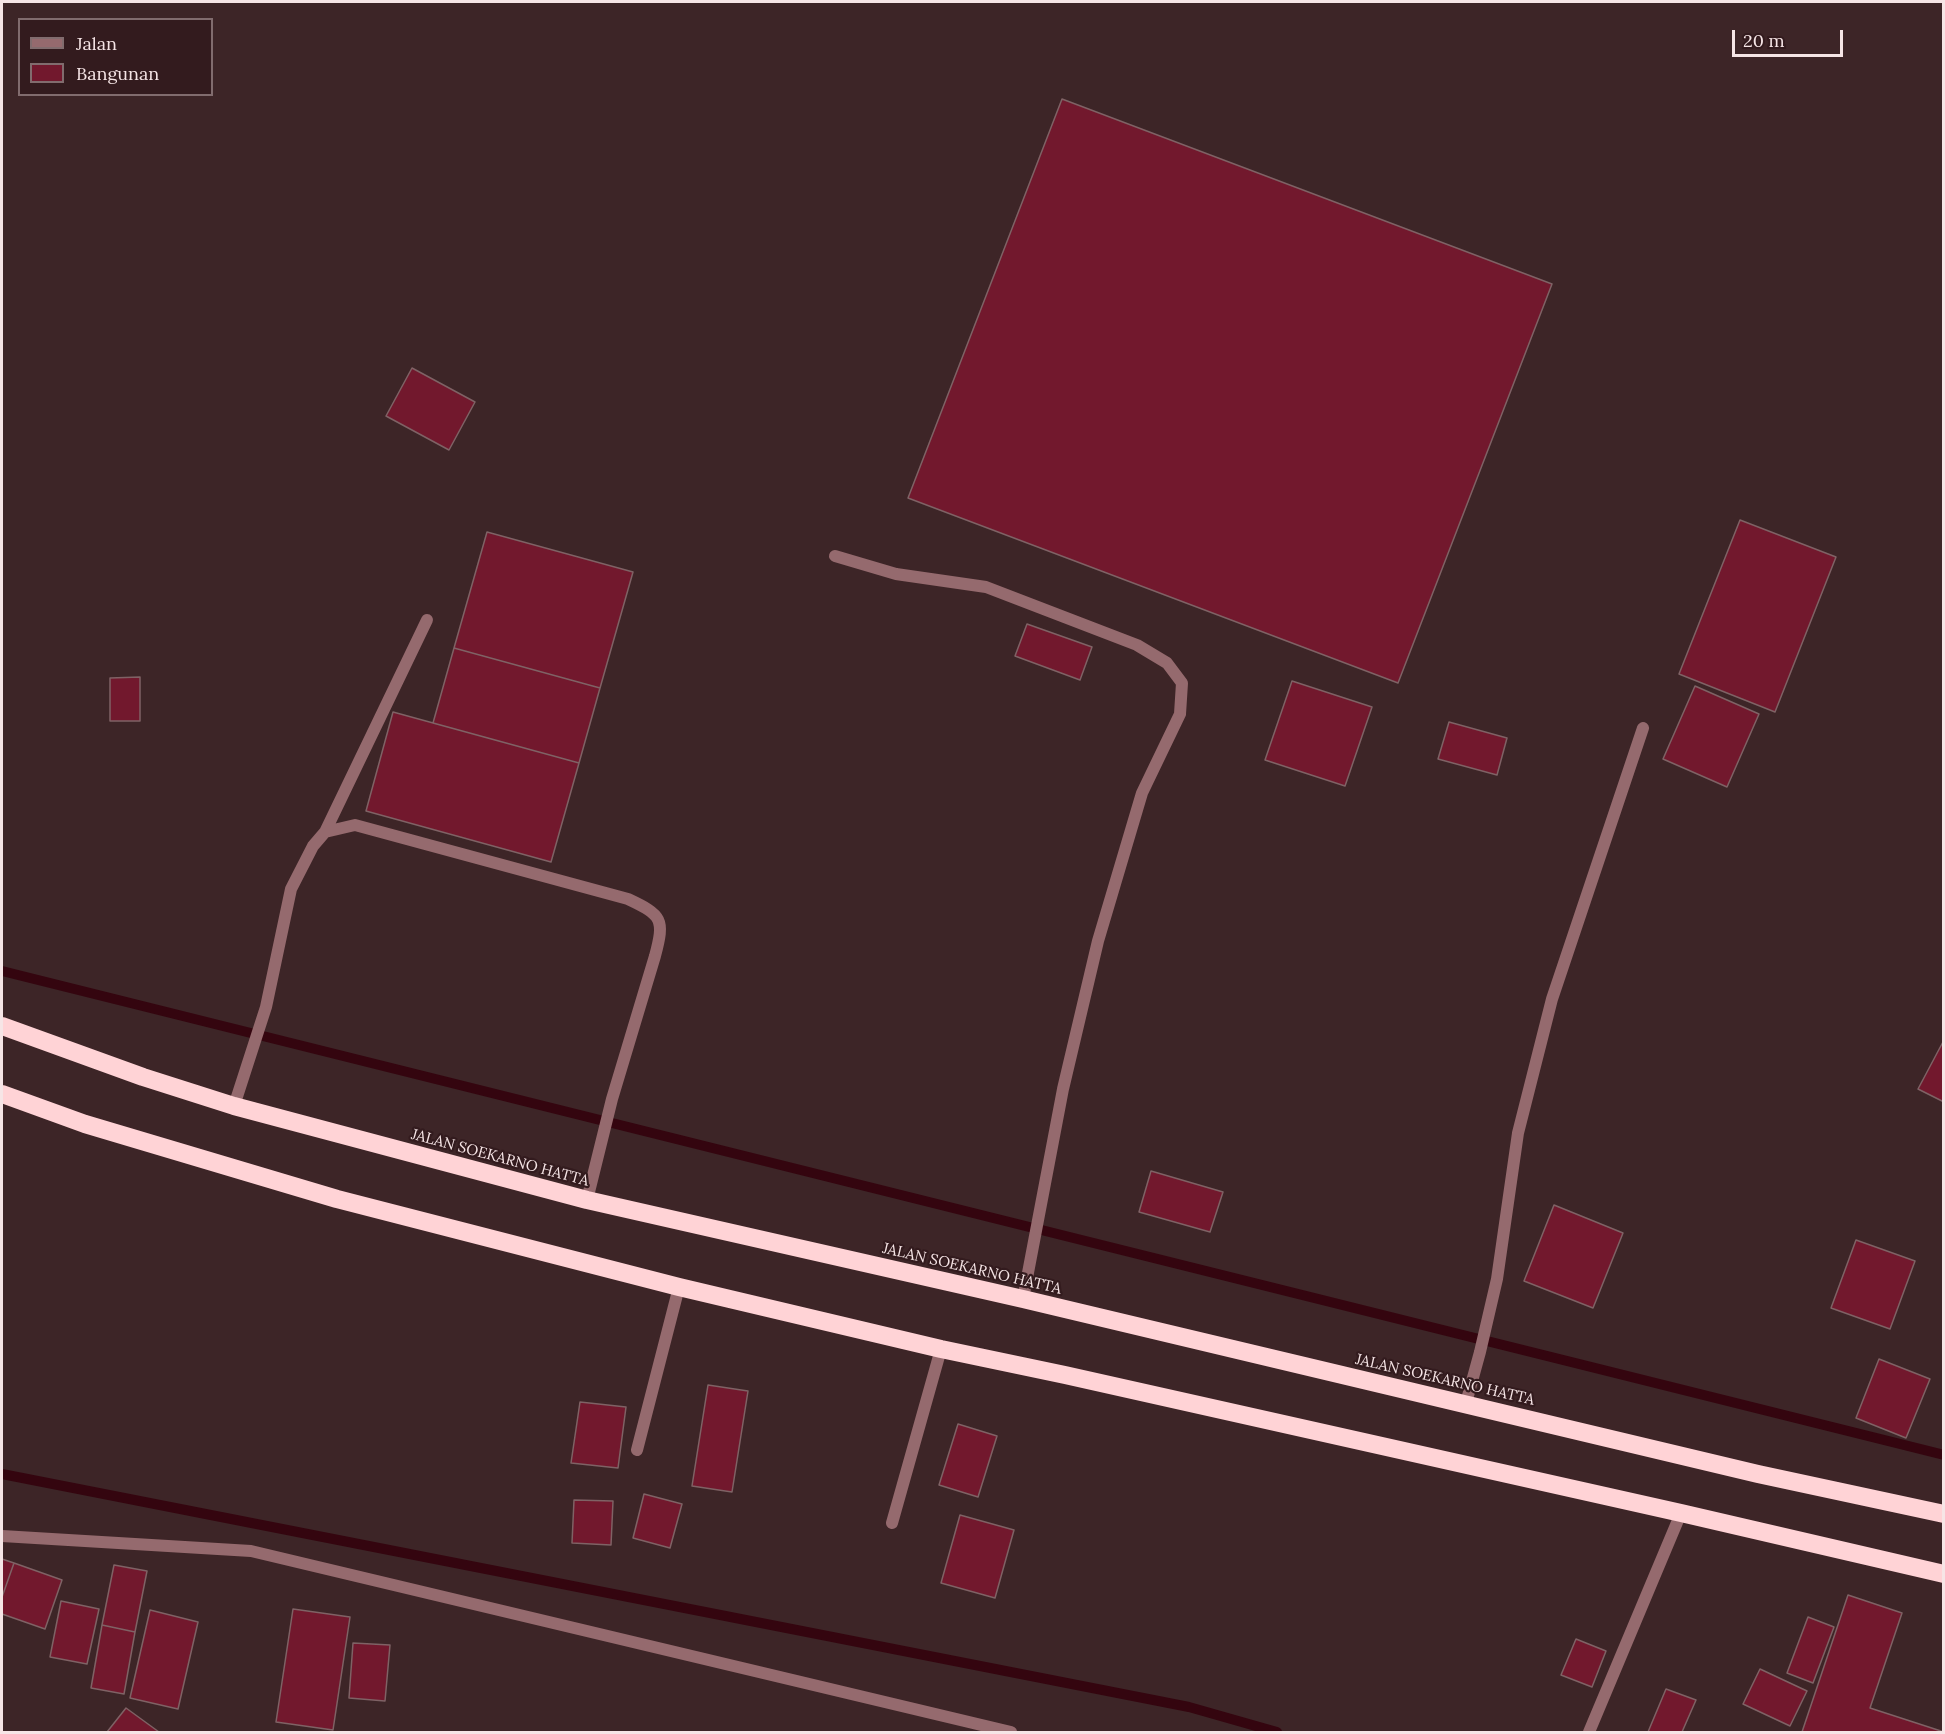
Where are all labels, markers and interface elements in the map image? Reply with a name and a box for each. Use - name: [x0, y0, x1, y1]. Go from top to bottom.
- legend: [18, 18, 213, 96]
- scale bar: [1735, 18, 1846, 56]
- text: 20 m: [1743, 29, 1785, 52]
- text: Jalan: [76, 32, 117, 55]
- text: Bangunan: [76, 62, 159, 85]
- street label: JALAN SOEKARNO HATTA: [409, 1126, 591, 1190]
- street label: JALAN SOEKARNO HATTA: [881, 1240, 1063, 1298]
- street label: JALAN SOEKARNO HATTA: [1354, 1351, 1536, 1409]

